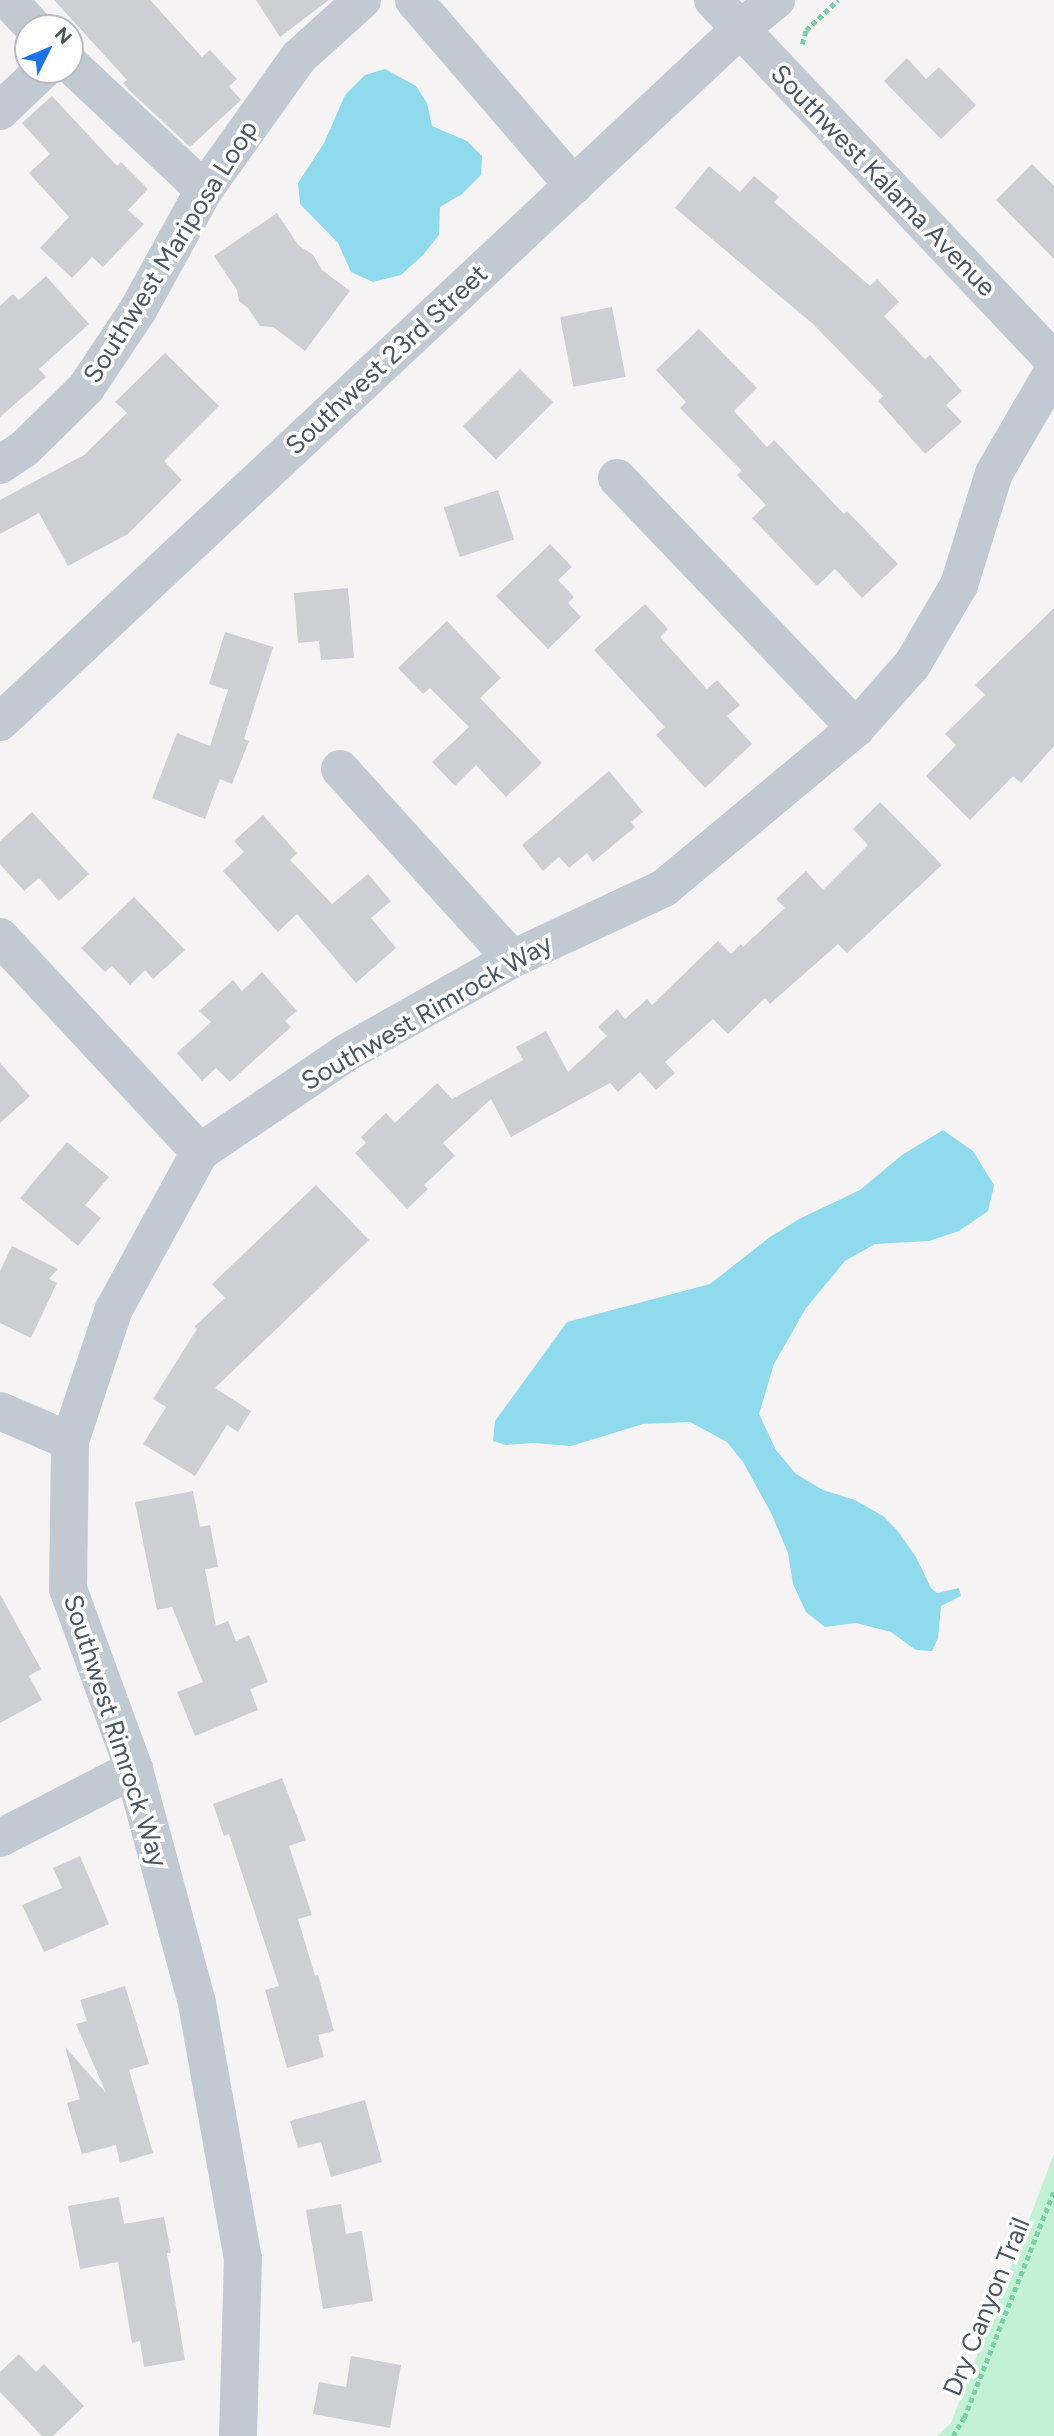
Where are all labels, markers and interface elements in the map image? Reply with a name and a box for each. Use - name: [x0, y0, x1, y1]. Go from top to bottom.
- north arrow: [14, 14, 84, 84]
- text: N: [50, 22, 77, 49]
- street label: Southwest Kalama Avenue: [764, 59, 1002, 303]
- street label: Southwest Mariposa Loop: [77, 115, 265, 389]
- street label: Southwest 23rd Street: [280, 258, 494, 462]
- street label: Southwest Rimrock Way: [296, 928, 558, 1098]
- street label: Southwest Rimrock Way: [56, 1591, 174, 1871]
- street label: Dry Canyon Trail: [937, 2213, 1037, 2401]

